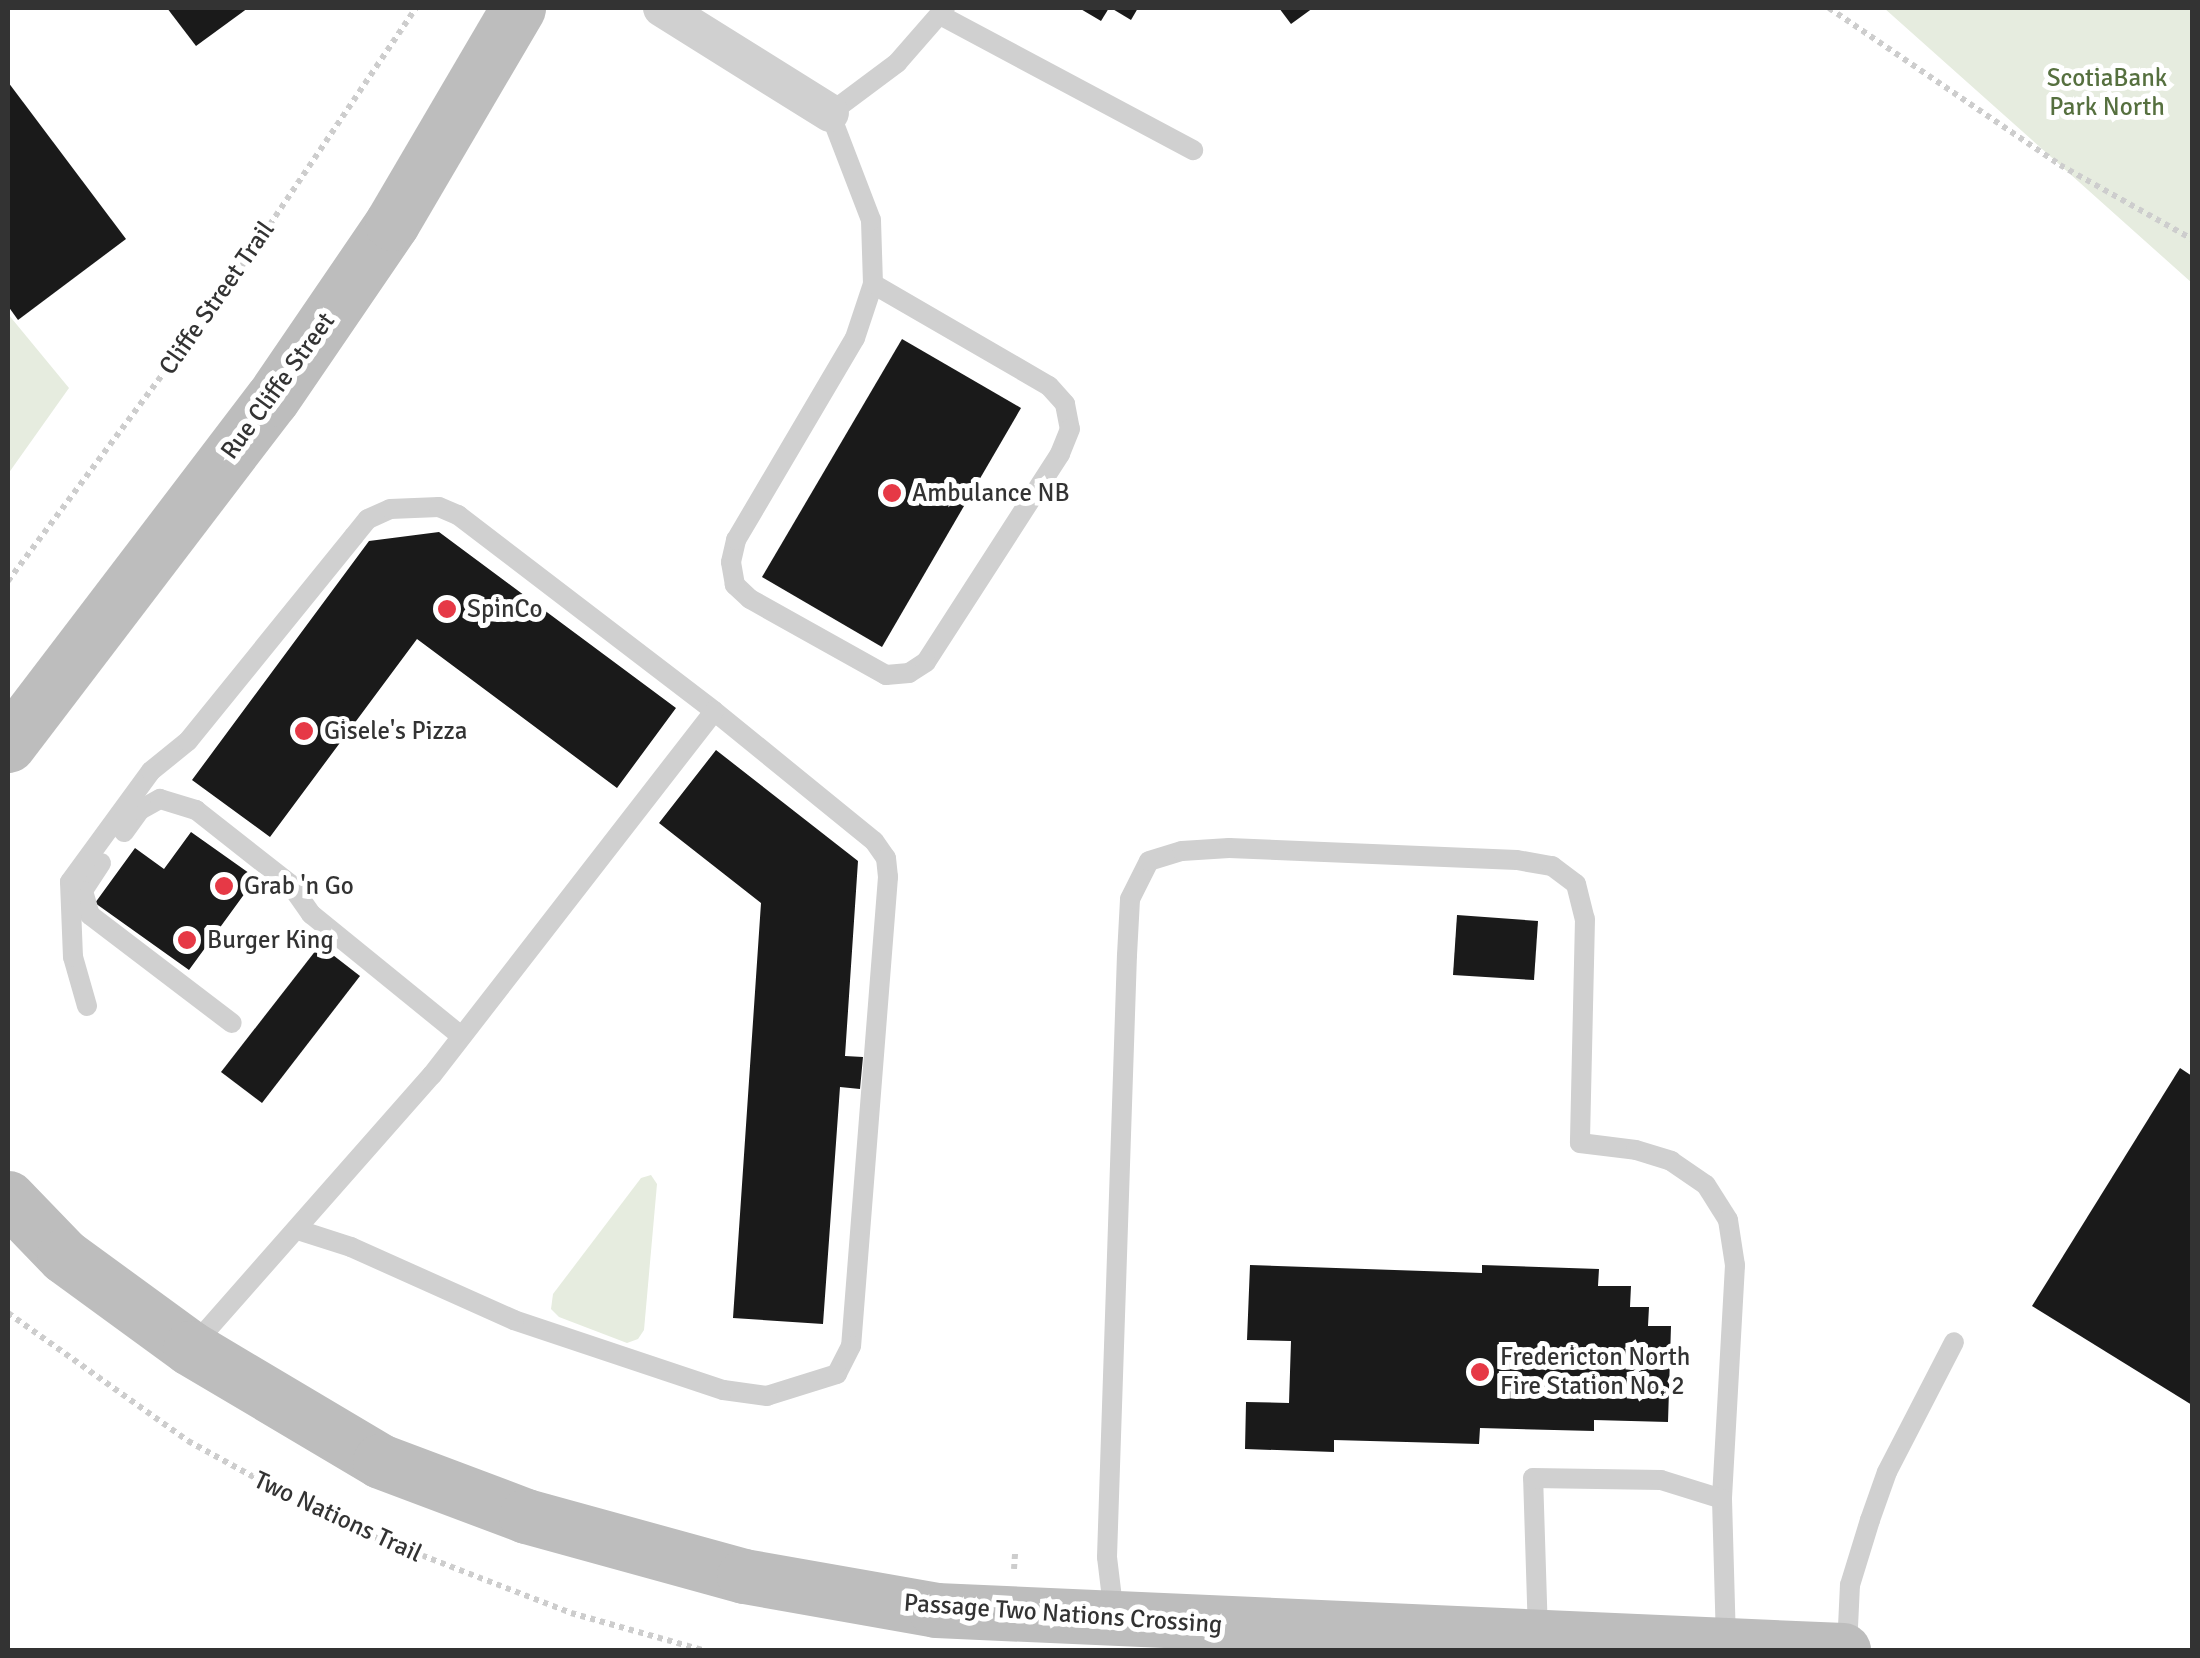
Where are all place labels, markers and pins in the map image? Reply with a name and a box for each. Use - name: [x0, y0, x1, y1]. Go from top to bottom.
- place label: Ambulance NB: [912, 478, 1070, 508]
- marker: Ambulance NB: [881, 482, 903, 504]
- place label: SpinCo: [467, 594, 542, 624]
- marker: SpinCo: [436, 598, 458, 620]
- place label: Gisele's Pizza: [324, 716, 467, 746]
- marker: Gisele's Pizza: [293, 720, 315, 742]
- place label: Grab 'n Go: [244, 871, 354, 901]
- marker: Grab 'n Go: [213, 875, 235, 897]
- place label: Burger King: [207, 925, 334, 955]
- marker: Burger King: [176, 929, 198, 951]
- place label: Fredericton North Fire Station No. 2: [1500, 1343, 1690, 1402]
- marker: Fredericton North Fire Station No. 2: [1469, 1361, 1491, 1383]

